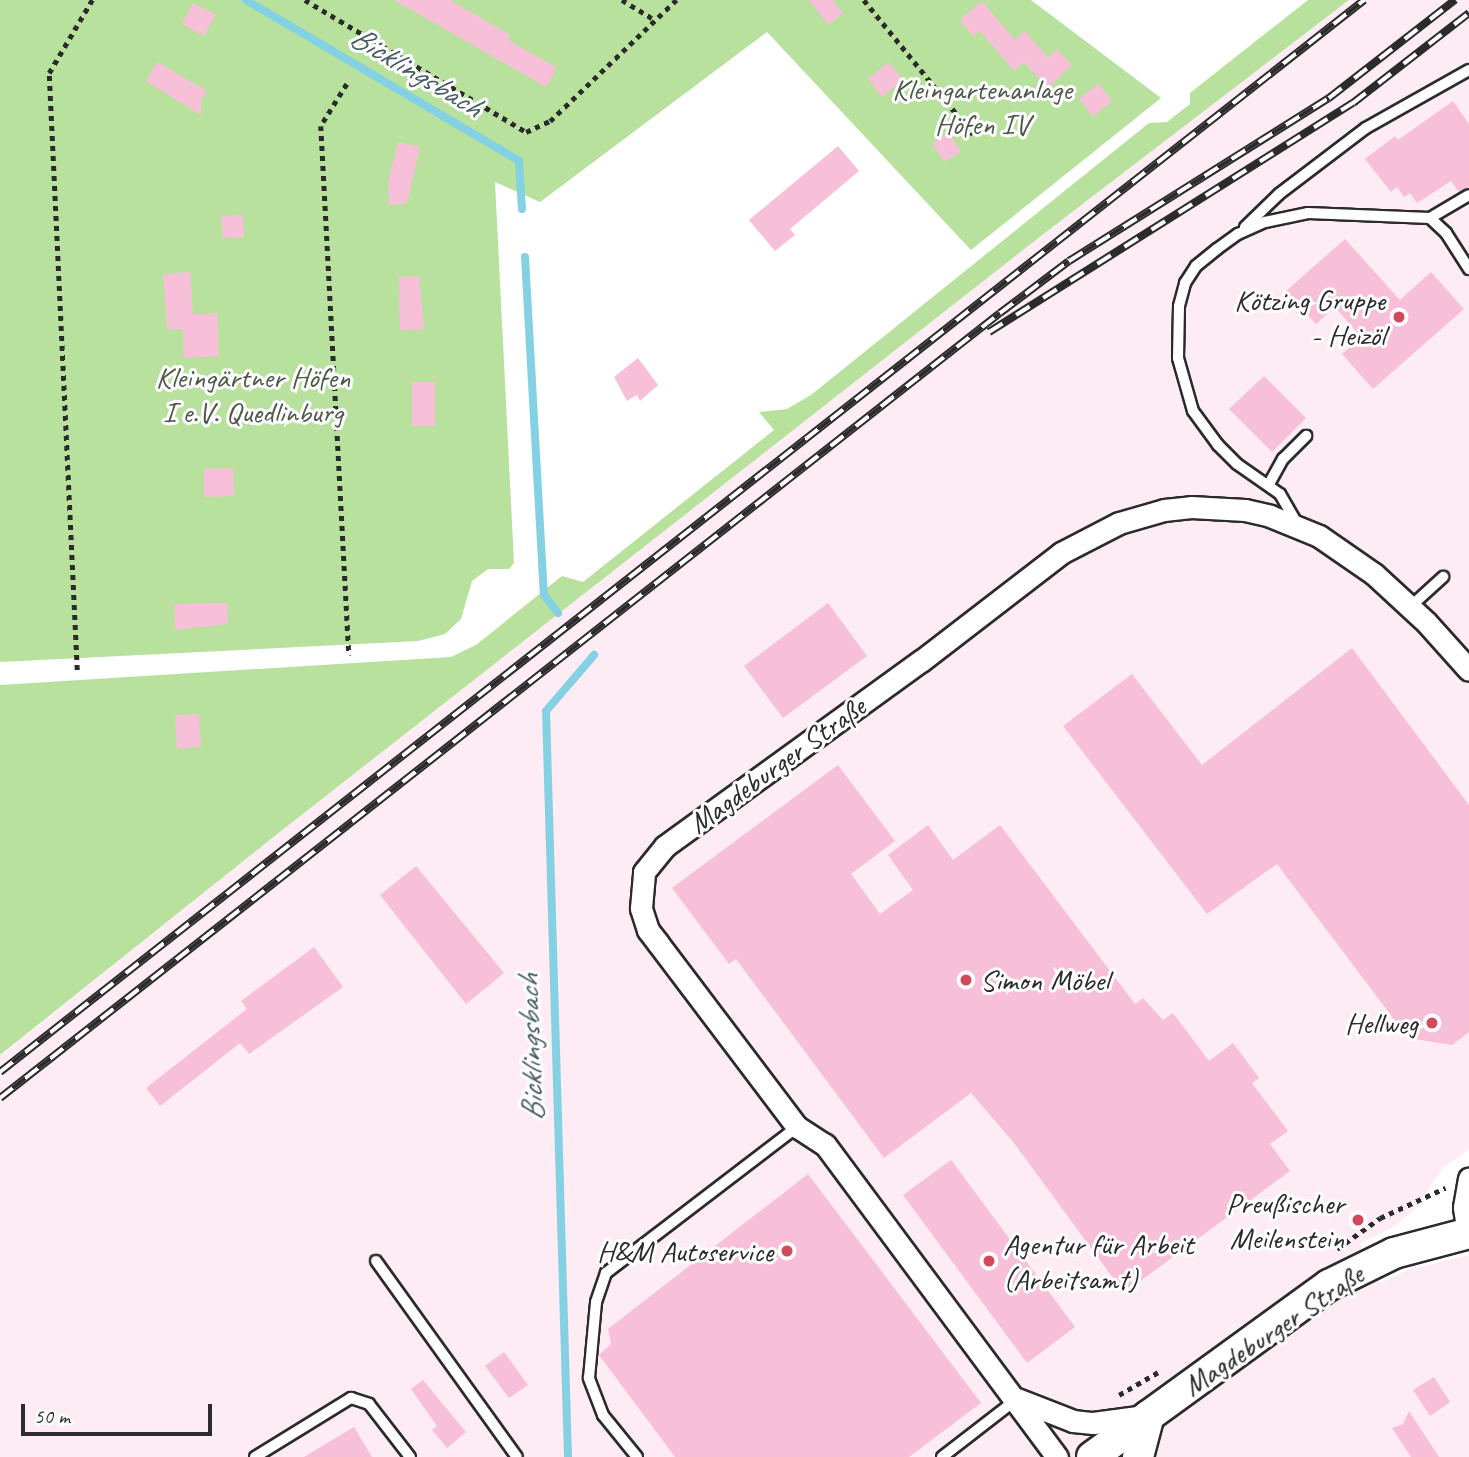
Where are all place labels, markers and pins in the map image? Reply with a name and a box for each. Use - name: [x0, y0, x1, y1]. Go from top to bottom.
- place label: Kötzing Gruppe - Heizöl: [1234, 282, 1385, 352]
- marker: Kötzing Gruppe - Heizöl: [1391, 309, 1407, 325]
- place label: Simon Möbel: [980, 962, 1109, 998]
- marker: Simon Möbel: [958, 972, 974, 988]
- place label: Hellweg: [1345, 1005, 1418, 1041]
- marker: Hellweg: [1424, 1015, 1440, 1031]
- place label: Preußischer Meilenstein: [1226, 1185, 1344, 1256]
- marker: Preußischer Meilenstein: [1350, 1212, 1366, 1228]
- place label: Agentur für Arbeit (Arbeitsamt): [1003, 1226, 1193, 1296]
- place label: H&M Autoservice: [597, 1233, 773, 1269]
- marker: H&M Autoservice: [779, 1243, 795, 1259]
- marker: Agentur für Arbeit (Arbeitsamt): [981, 1253, 997, 1269]

